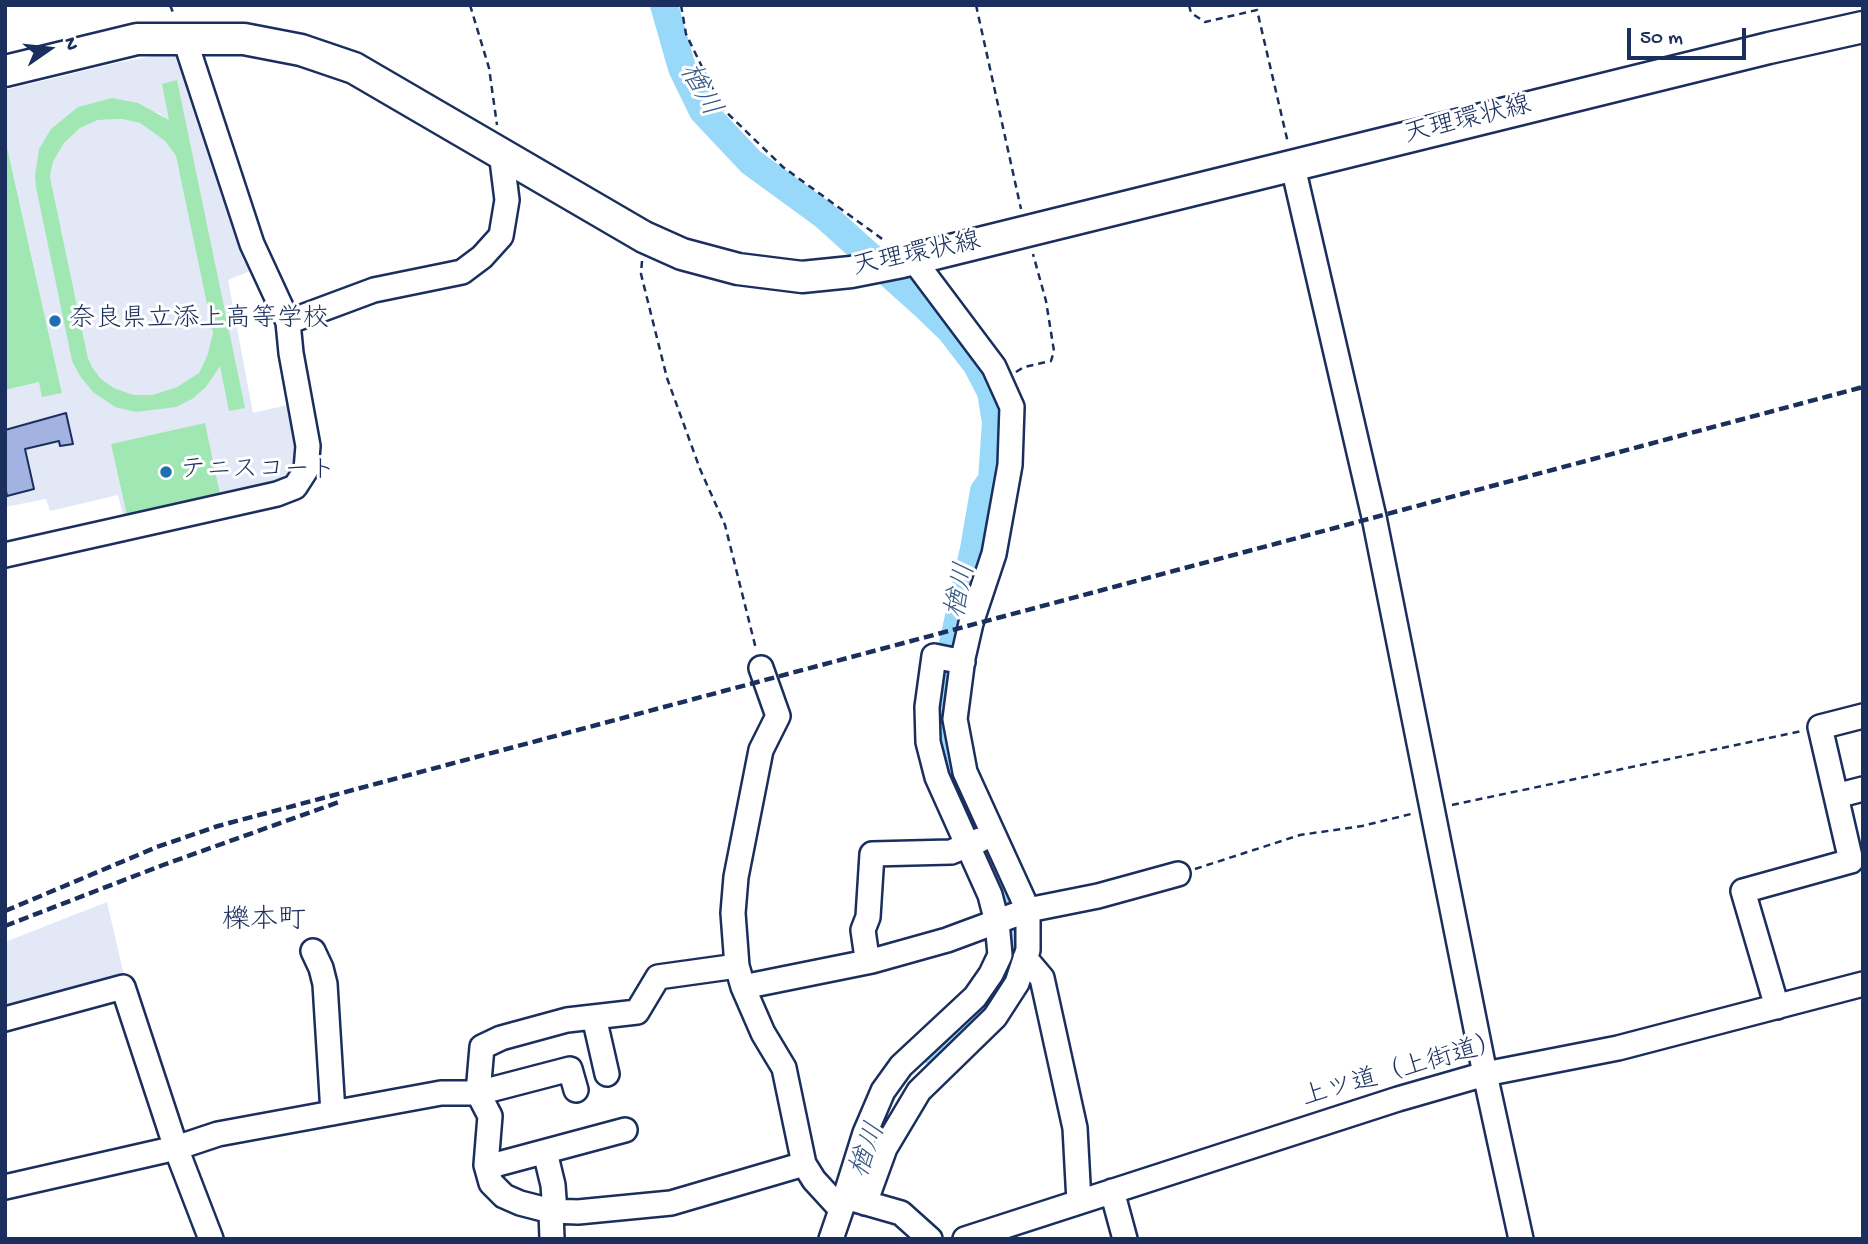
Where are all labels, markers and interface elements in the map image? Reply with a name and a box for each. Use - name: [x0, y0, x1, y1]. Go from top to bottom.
- north arrow: [14, 14, 84, 84]
- scale bar: [1630, 14, 1749, 58]
- text: 50 m: [1640, 27, 1683, 52]
- text: N: [57, 35, 83, 53]
- water label: 楢川: [670, 58, 726, 124]
- street label: 天理環状線: [1401, 91, 1535, 153]
- street label: 天理環状線: [850, 227, 984, 285]
- place label: 奈良県立添上高等学校: [69, 305, 329, 337]
- marker: 奈良県立添上高等学校: [47, 313, 63, 329]
- place label: テニスコート: [180, 456, 336, 488]
- marker: テニスコート: [158, 464, 174, 480]
- water label: 楢川: [941, 560, 985, 622]
- district label: 櫟本町: [222, 906, 306, 940]
- street label: 上ツ道（上街道）: [1299, 1028, 1507, 1116]
- water label: 楢川: [845, 1119, 895, 1183]

